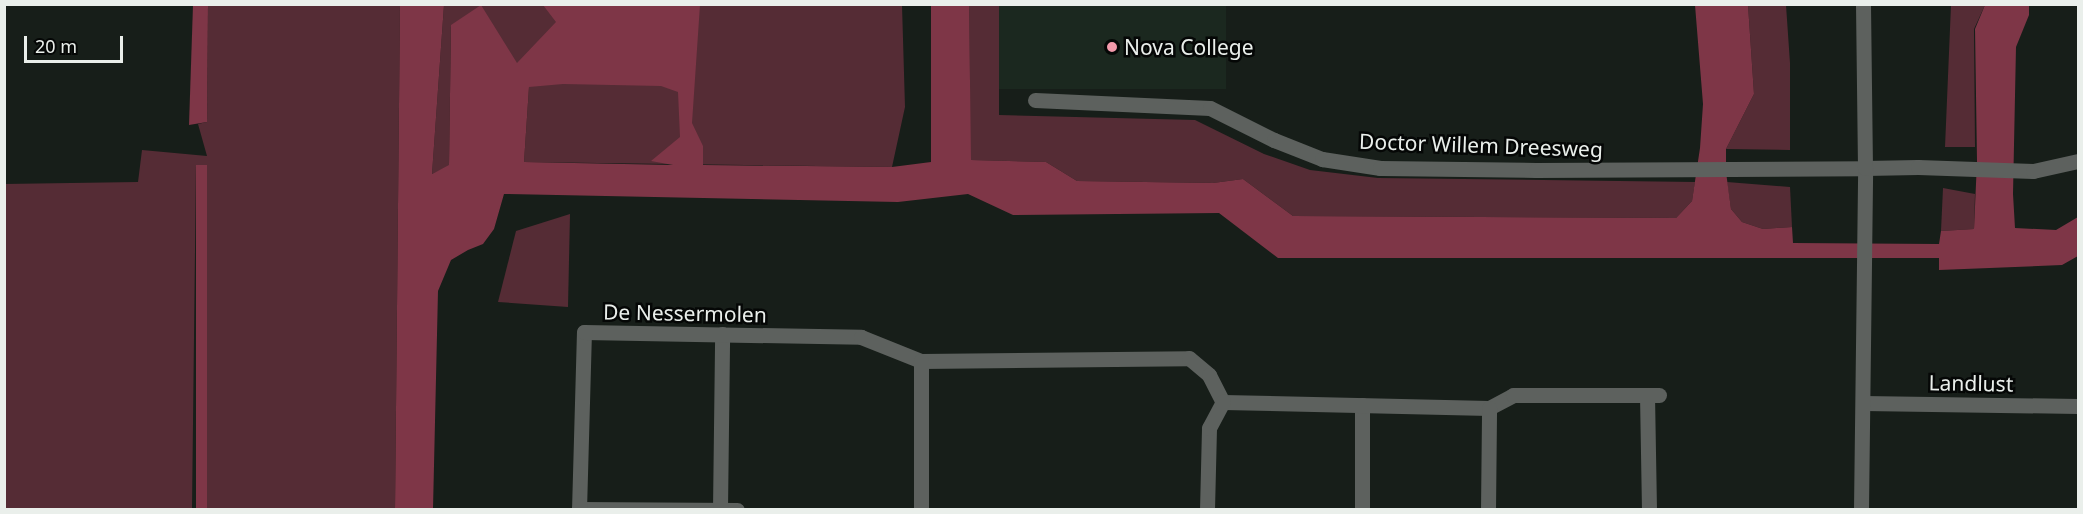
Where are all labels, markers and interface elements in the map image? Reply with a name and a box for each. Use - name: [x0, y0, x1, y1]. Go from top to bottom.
- scale bar: [27, 24, 126, 62]
- text: 20 m: [35, 34, 77, 58]
- place label: Nova College: [1124, 34, 1254, 60]
- marker: Nova College: [1105, 40, 1119, 54]
- street label: Doctor Willem Dreesweg: [1359, 128, 1603, 162]
- street label: De Nessermolen: [603, 299, 767, 327]
- street label: Landlust: [1928, 370, 2014, 396]

